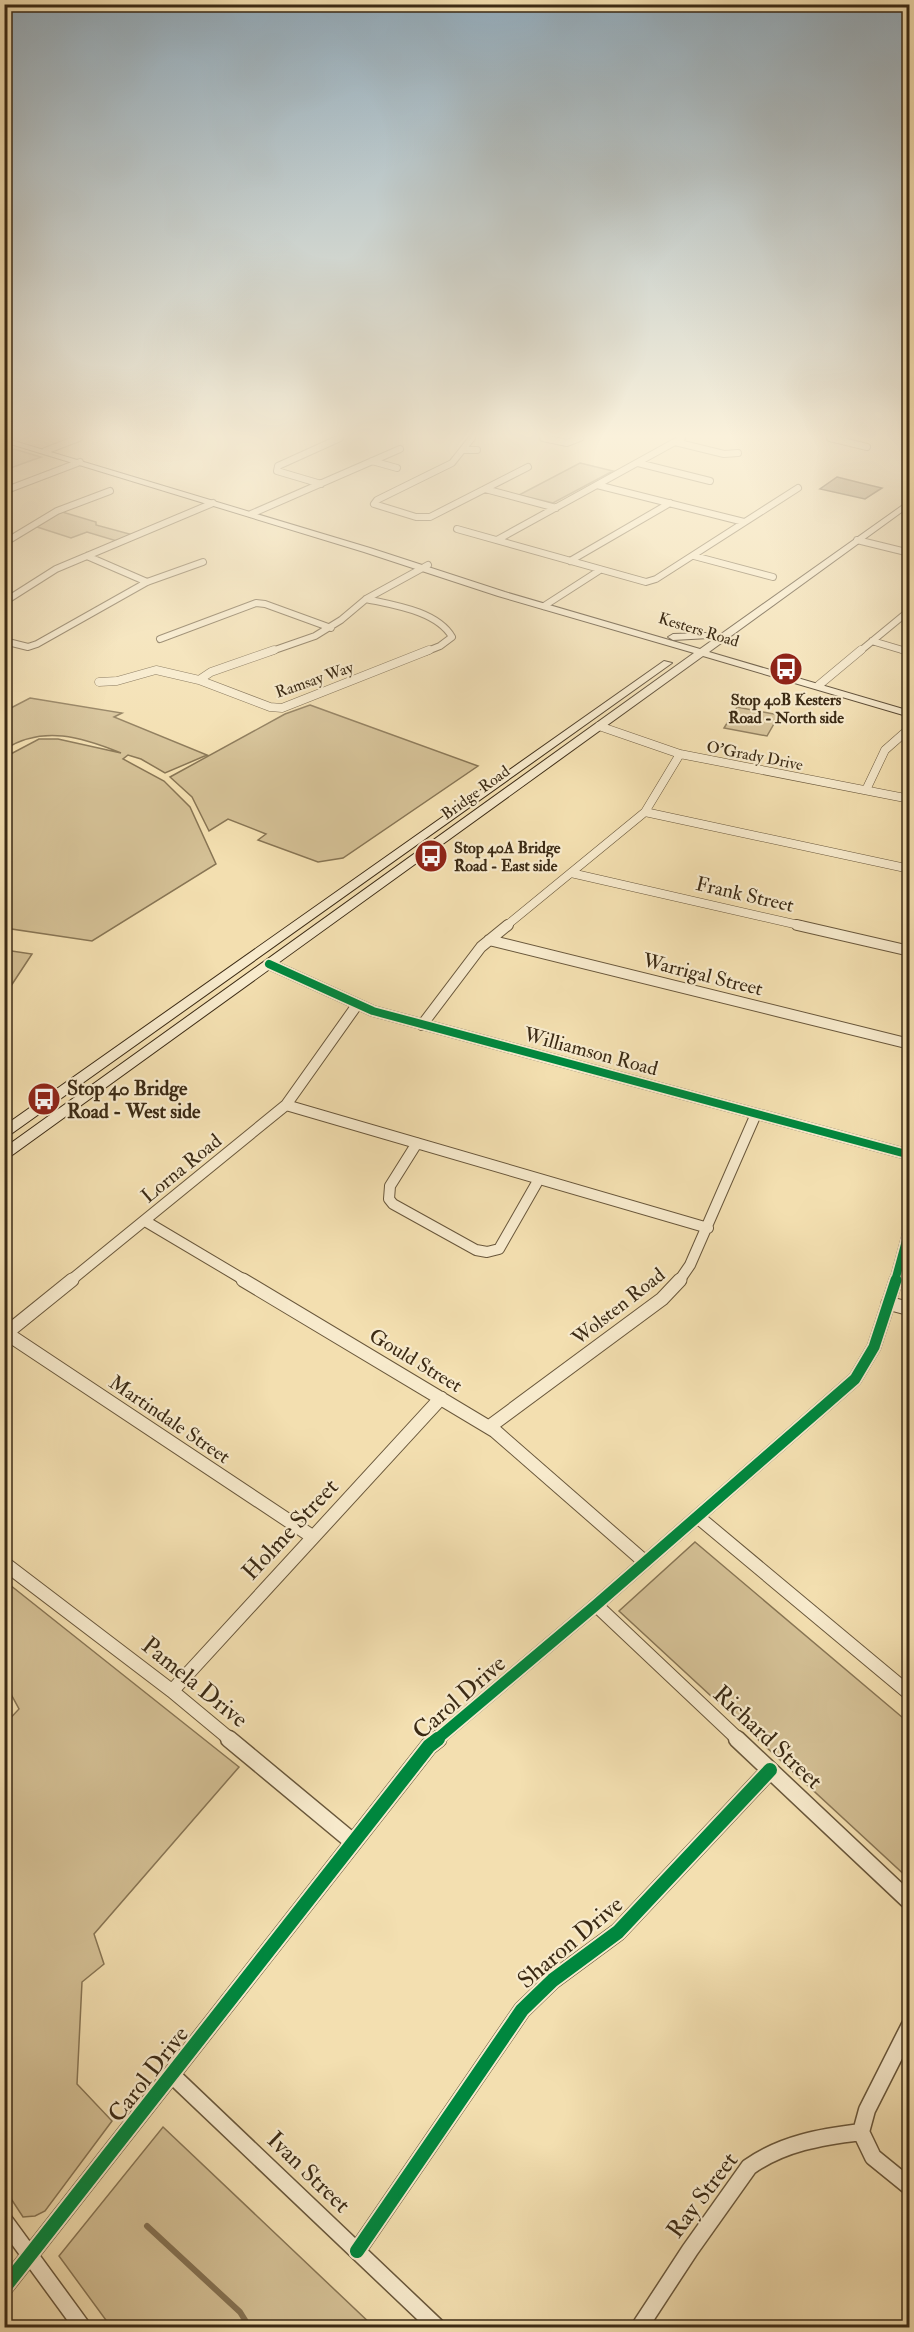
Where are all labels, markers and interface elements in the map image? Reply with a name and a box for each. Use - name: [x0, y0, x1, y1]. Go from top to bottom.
- street label: Kesters Road: [656, 608, 742, 652]
- bus stop icon: Stop 40B Kesters Road - North side: [768, 651, 804, 687]
- street label: Ramsay Way: [273, 657, 357, 703]
- place label: Stop 40B Kesters Road - North side: [728, 690, 844, 728]
- street label: O'Grady Drive: [705, 737, 805, 775]
- street label: Bridge Road: [437, 761, 514, 824]
- bus stop icon: Stop 40A Bridge Road - East side: [413, 838, 449, 874]
- place label: Stop 40A Bridge Road - East side: [454, 838, 561, 876]
- street label: Frank Street: [693, 871, 797, 918]
- street label: Warrigal Street: [639, 947, 766, 1002]
- street label: Williamson Road: [520, 1021, 661, 1081]
- place label: Stop 40 Bridge Road - West side: [67, 1076, 201, 1124]
- bus stop icon: Stop 40 Bridge Road - West side: [26, 1081, 62, 1117]
- street label: Lorna Road: [136, 1128, 227, 1208]
- street label: Wolsten Road: [566, 1262, 670, 1351]
- street label: Gould Street: [365, 1323, 467, 1398]
- street label: Martindale Street: [104, 1370, 236, 1469]
- street label: Holme Street: [235, 1472, 346, 1587]
- street label: Pamela Drive: [135, 1630, 254, 1735]
- street label: Carol Drive: [406, 1648, 512, 1746]
- street label: Richard Street: [706, 1679, 829, 1796]
- street label: Sharon Drive: [511, 1889, 630, 1996]
- street label: Carol Drive: [101, 2020, 196, 2129]
- street label: Ivan Street: [260, 2125, 357, 2220]
- street label: Ray Street: [660, 2146, 745, 2245]

